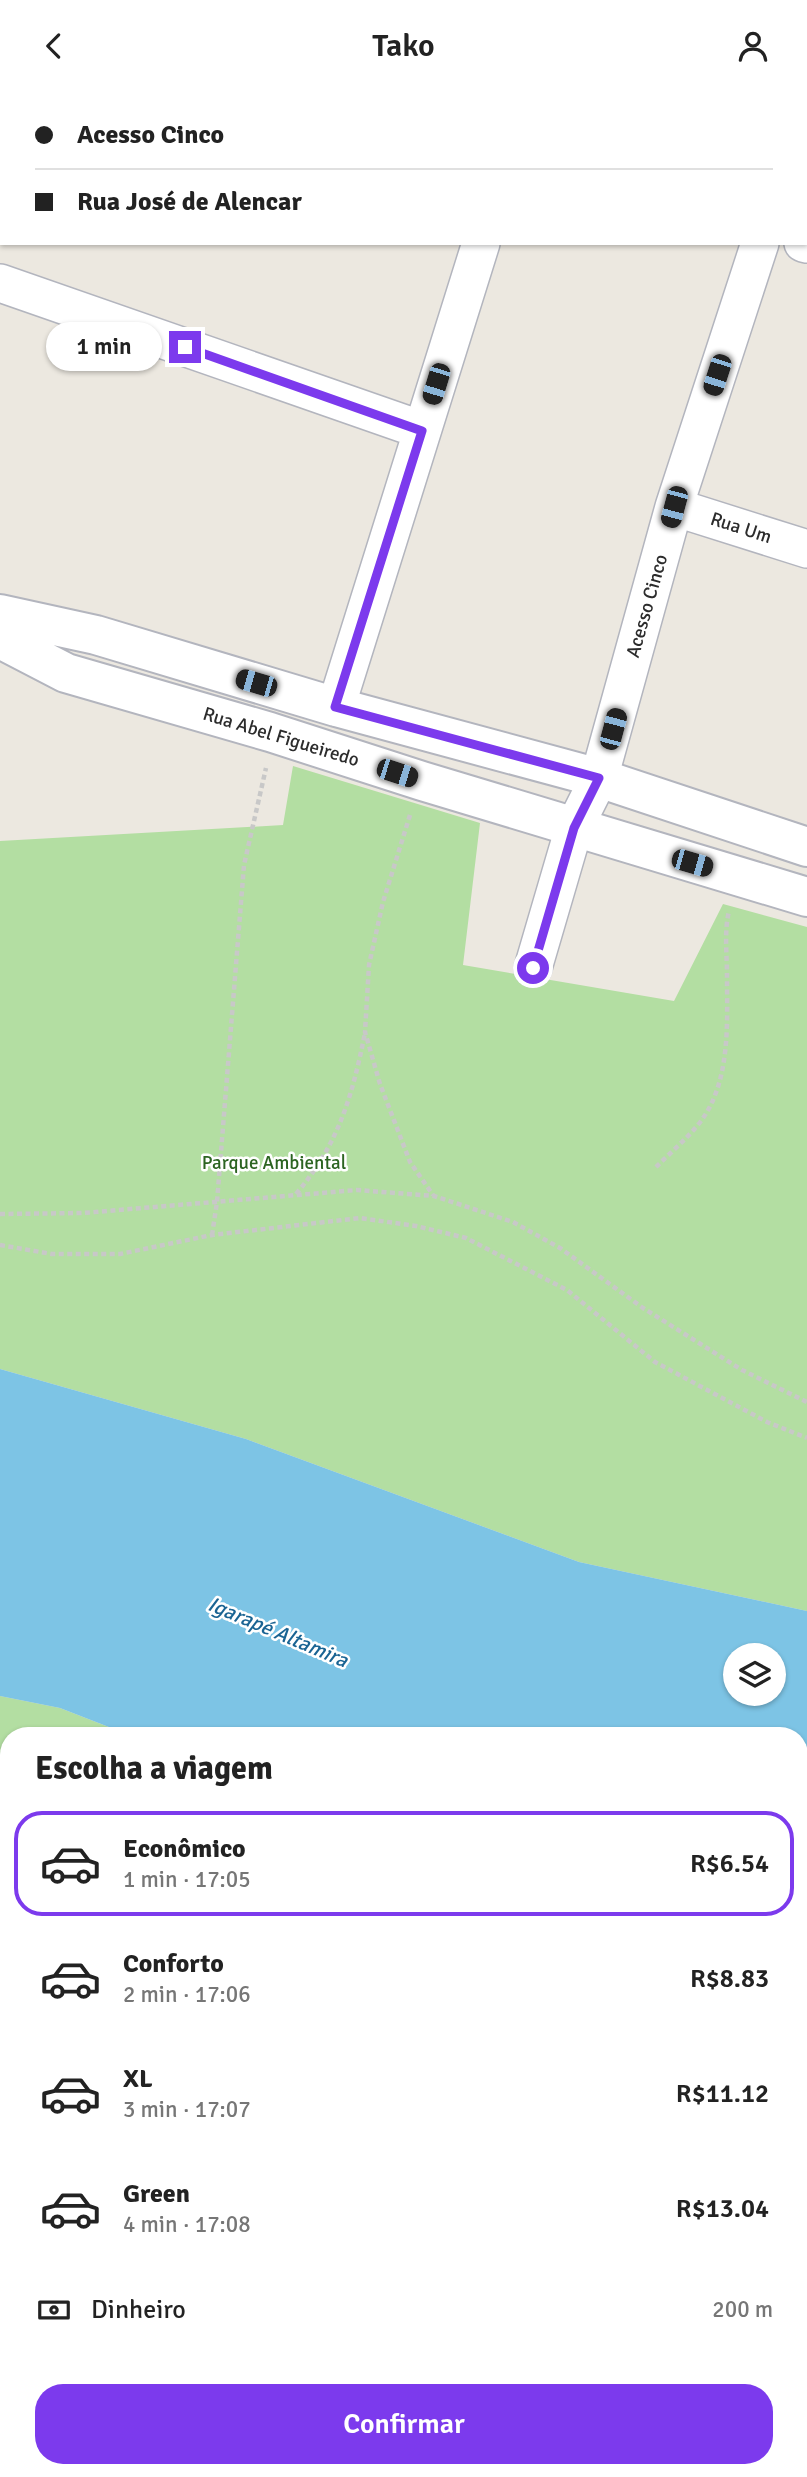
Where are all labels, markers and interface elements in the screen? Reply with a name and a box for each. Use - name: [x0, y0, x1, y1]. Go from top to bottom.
- text: Tako: [372, 26, 435, 65]
- icon: back: [35, 27, 73, 65]
- icon: person: [734, 27, 772, 65]
- text: Acesso Cinco: [77, 119, 224, 151]
- text: Rua José de Alencar: [77, 186, 302, 218]
- callout: 1 min: [45, 323, 160, 371]
- route end: [169, 331, 201, 363]
- text: 1 min: [76, 332, 132, 361]
- car: [701, 352, 734, 398]
- car: [420, 361, 453, 407]
- car: [659, 484, 690, 530]
- street label: Rua Um: [707, 507, 775, 549]
- street label: Acesso Cinco: [621, 552, 673, 660]
- car: [233, 667, 280, 699]
- street label: Rua Abel Figueiredo: [200, 702, 362, 772]
- car: [598, 706, 629, 752]
- car: [374, 757, 421, 789]
- car: [669, 847, 716, 879]
- route start: [517, 952, 549, 984]
- park label: Parque Ambiental: [202, 1151, 346, 1175]
- water label: Igarapé Altamira: [204, 1591, 353, 1674]
- map controls: [723, 1643, 786, 1706]
- button: layers: [723, 1643, 786, 1706]
- text: Escolha a viagem: [35, 1749, 273, 1788]
- icon: car: [39, 1832, 102, 1895]
- text: Econômico: [123, 1833, 246, 1865]
- text: R$6.54: [690, 1848, 769, 1880]
- text: 1 min · 17:05: [123, 1865, 251, 1894]
- icon: car: [39, 1947, 102, 2010]
- text: Conforto: [123, 1948, 224, 1980]
- text: R$8.83: [690, 1963, 769, 1995]
- text: 2 min · 17:06: [123, 1980, 251, 2009]
- icon: car: [39, 2062, 102, 2125]
- text: XL: [123, 2063, 153, 2095]
- text: R$11.12: [676, 2078, 769, 2110]
- text: 3 min · 17:07: [123, 2095, 251, 2124]
- icon: car: [39, 2177, 102, 2240]
- text: Green: [123, 2178, 190, 2210]
- text: R$13.04: [676, 2193, 769, 2225]
- text: 4 min · 17:08: [123, 2210, 251, 2239]
- icon: cash: [35, 2291, 73, 2329]
- text: Dinheiro: [91, 2294, 186, 2326]
- text: 200 m: [712, 2295, 773, 2324]
- button: Confirmar: [35, 2384, 773, 2464]

